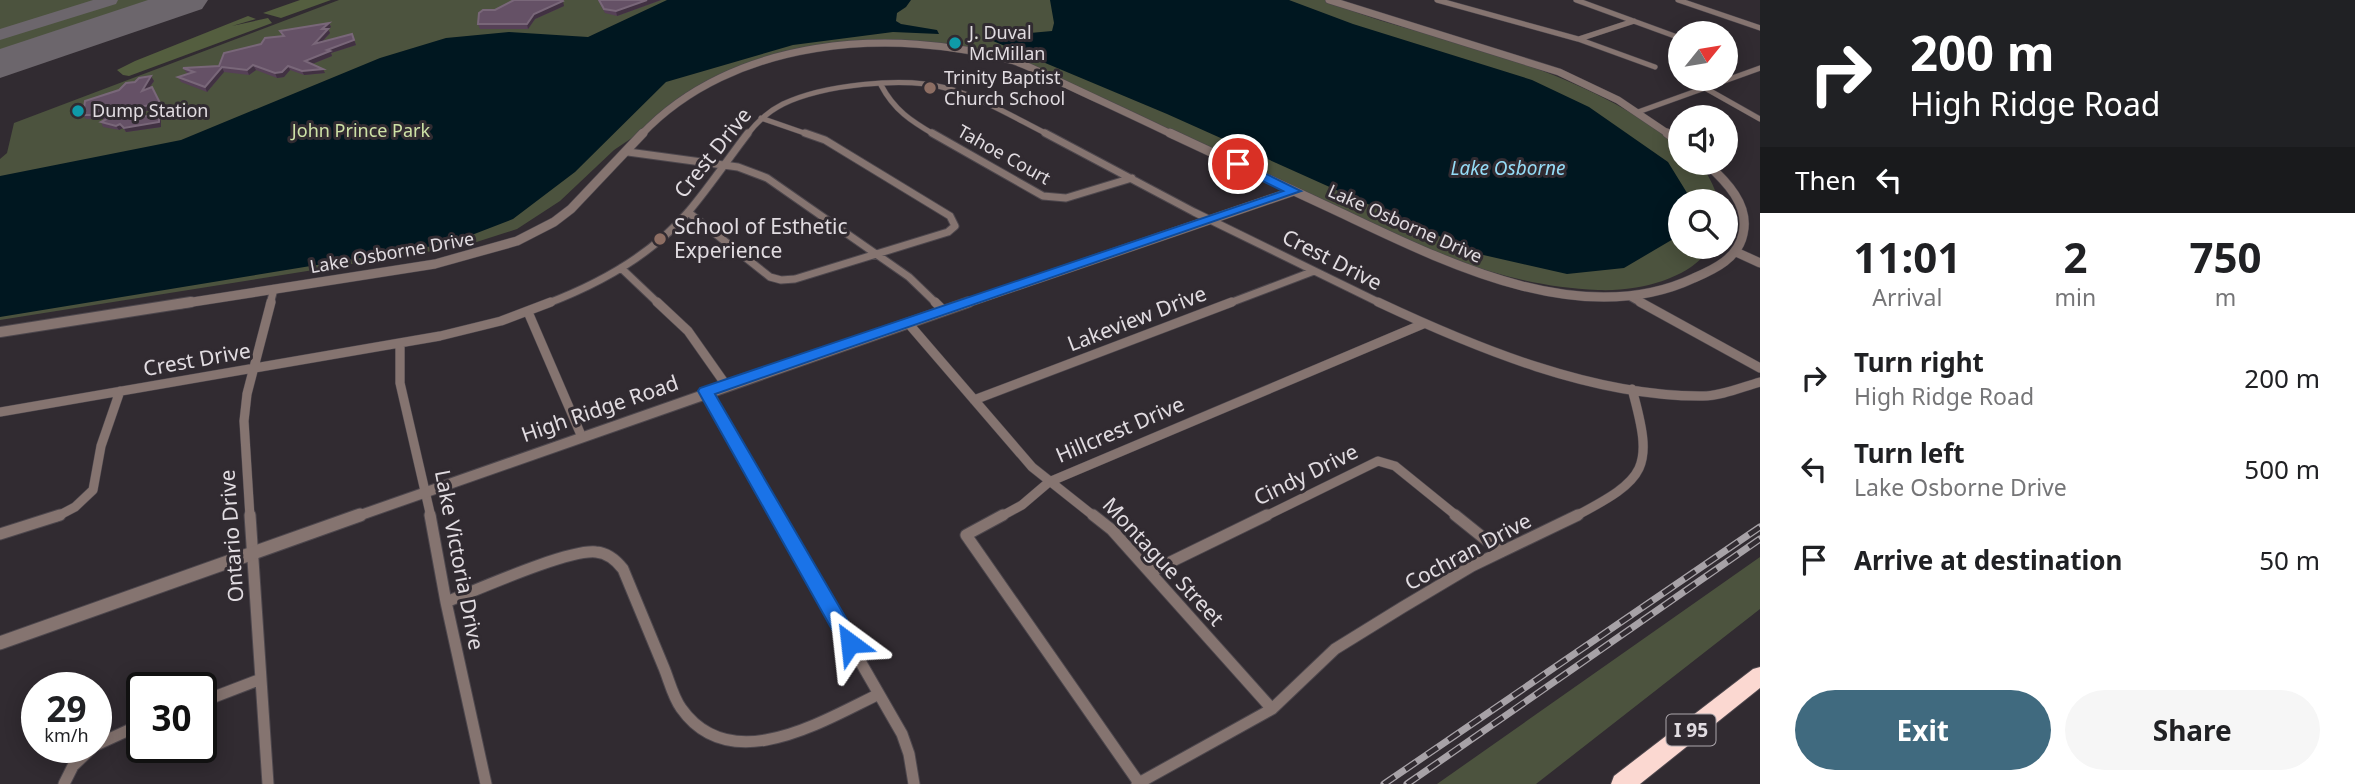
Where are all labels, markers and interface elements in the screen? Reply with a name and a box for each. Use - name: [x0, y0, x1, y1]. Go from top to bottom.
- text: 200 m: [1910, 19, 2055, 85]
- place label: J. Duval McMillan: [967, 20, 1045, 65]
- north arrow: [1668, 21, 1738, 91]
- map controls: [1668, 21, 1738, 259]
- icon: right: [1795, 28, 1886, 119]
- marker: J. Duval McMillan: [947, 35, 963, 51]
- place label: Trinity Baptist Church School: [944, 65, 1065, 110]
- marker: Trinity Baptist Church School: [922, 80, 938, 96]
- text: High Ridge Road: [1910, 82, 2161, 125]
- place label: Dump Station: [92, 98, 208, 122]
- street label: Crest Drive: [667, 101, 757, 203]
- marker: Dump Station: [70, 103, 86, 119]
- button: sound: [1668, 105, 1738, 175]
- park label: John Prince Park: [290, 118, 431, 142]
- street label: Tahoe Court: [954, 119, 1056, 190]
- pin: [1208, 134, 1268, 194]
- icon: arrive: [1219, 145, 1257, 183]
- water label: Lake Osborne: [1451, 155, 1565, 181]
- icon: left: [1870, 161, 1908, 199]
- text: Then: [1795, 162, 1856, 198]
- street label: Lake Osborne Drive: [1324, 178, 1486, 268]
- button: search: [1668, 189, 1738, 259]
- place label: School of Esthetic Experience: [674, 212, 847, 264]
- street label: Crest Drive: [1278, 222, 1387, 296]
- street label: Lake Osborne Drive: [308, 226, 476, 278]
- text: 11:01: [1853, 228, 1961, 285]
- text: 2: [2063, 228, 2087, 285]
- text: 750: [2190, 228, 2262, 285]
- marker: School of Esthetic Experience: [652, 231, 668, 247]
- street label: Lakeview Drive: [1063, 279, 1210, 357]
- text: Arrival: [1872, 281, 1942, 313]
- text: min: [2055, 281, 2096, 313]
- text: m: [2215, 281, 2236, 313]
- street label: Crest Drive: [141, 336, 253, 382]
- text: Turn right: [1854, 344, 1984, 380]
- icon: right: [1795, 359, 1833, 397]
- text: 200 m: [2244, 360, 2320, 396]
- street label: High Ridge Road: [517, 368, 682, 448]
- text: High Ridge Road: [1854, 380, 2034, 412]
- street label: Hillcrest Drive: [1051, 389, 1188, 469]
- text: Turn left: [1854, 435, 1965, 471]
- street label: Cindy Drive: [1249, 437, 1362, 511]
- icon: left: [1795, 450, 1833, 488]
- text: 500 m: [2244, 451, 2320, 487]
- street label: Lake Victoria Drive: [429, 467, 491, 652]
- street label: Ontario Drive: [212, 469, 250, 603]
- text: Lake Osborne Drive: [1854, 471, 2067, 503]
- street label: Montague Street: [1097, 491, 1231, 632]
- street label: Cochran Drive: [1399, 506, 1536, 596]
- icon: arrive: [1795, 541, 1833, 579]
- text: Arrive at destination: [1854, 542, 2123, 578]
- text: 50 m: [2259, 542, 2320, 578]
- position arrow: [813, 606, 887, 680]
- speed limit sign: 30: [126, 672, 217, 763]
- text: 29: [46, 685, 87, 732]
- button: Exit: [1795, 690, 2051, 770]
- button: Share: [2065, 690, 2320, 770]
- road number: I 95: [1666, 715, 1716, 746]
- text: km/h: [44, 723, 89, 747]

